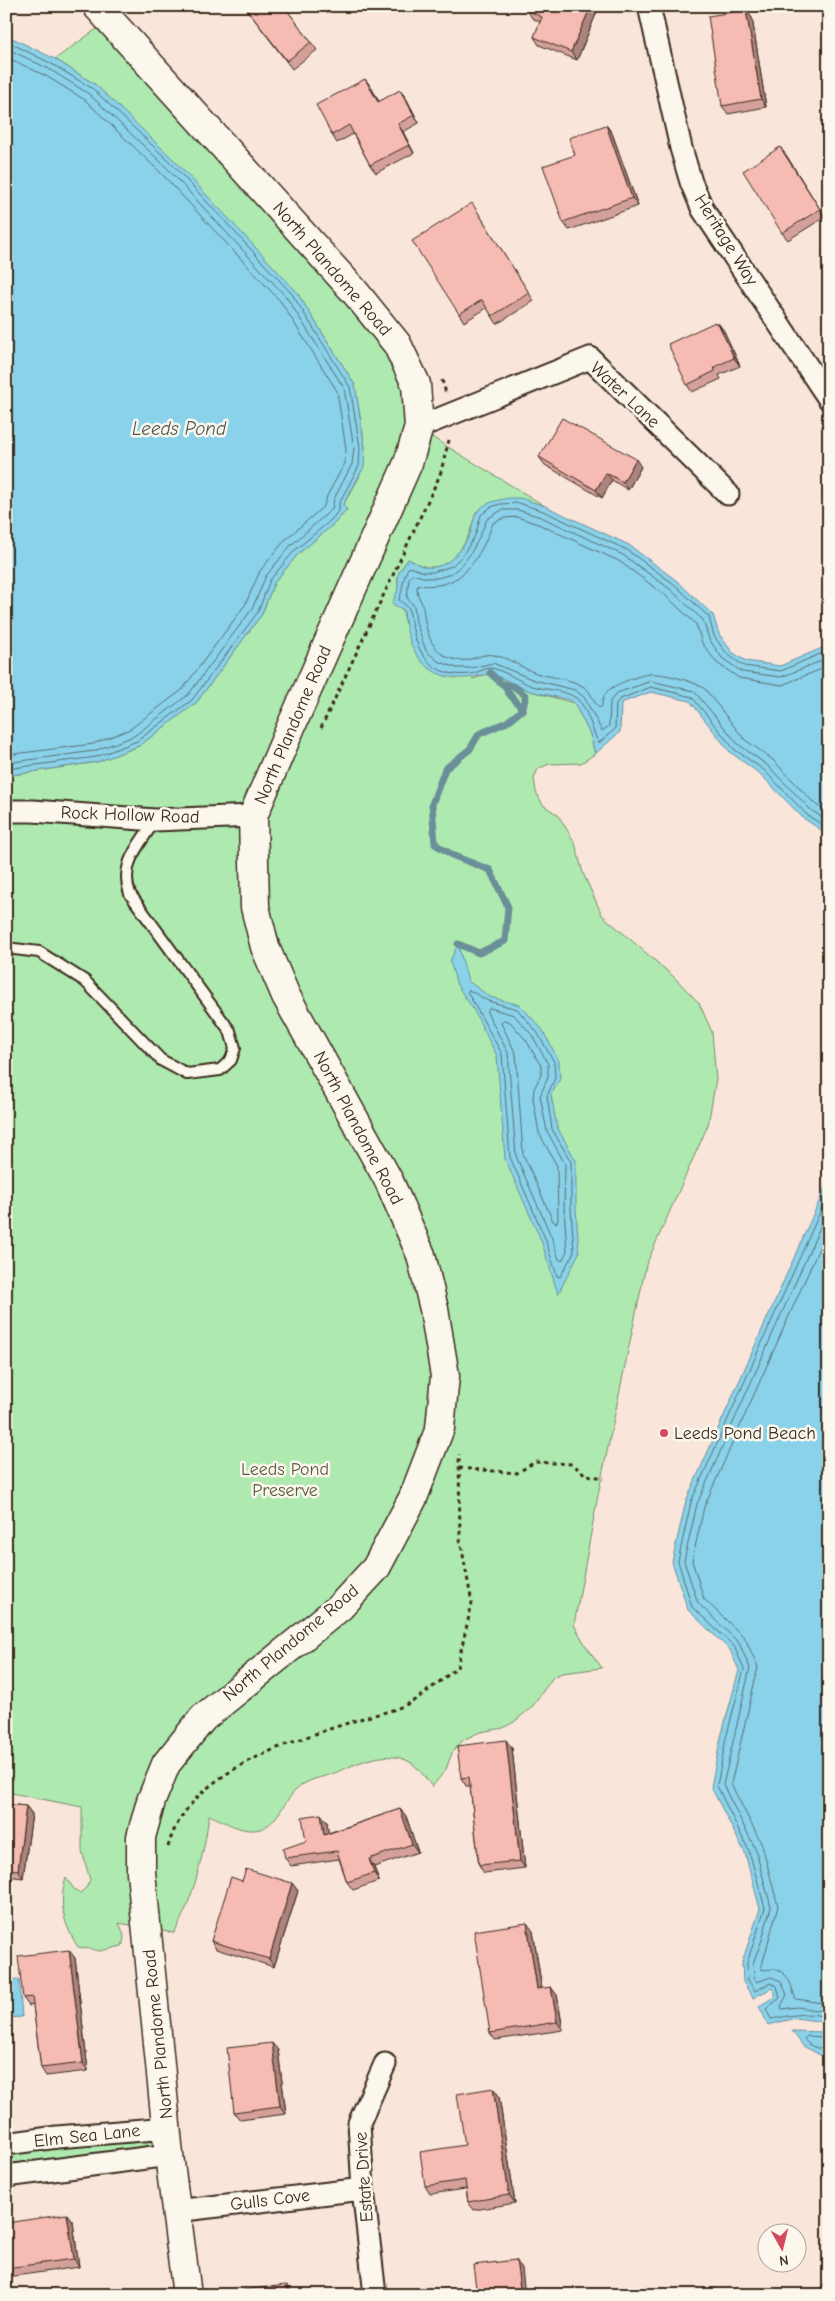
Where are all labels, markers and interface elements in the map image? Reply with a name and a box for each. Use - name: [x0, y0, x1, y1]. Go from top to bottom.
- street label: Heritage Way: [690, 191, 763, 290]
- street label: North Plandome Road: [268, 198, 396, 340]
- street label: Water Lane: [586, 358, 664, 432]
- water label: Leeds Pond: [132, 418, 227, 440]
- street label: North Plandome Road: [250, 642, 336, 808]
- street label: Rock Hollow Road: [60, 802, 200, 828]
- street label: North Plandome Road: [309, 1048, 407, 1208]
- place label: Leeds Pond Beach: [674, 1423, 816, 1444]
- marker: Leeds Pond Beach: [658, 1427, 670, 1439]
- park label: Leeds Pond Preserve: [241, 1459, 329, 1501]
- street label: North Plandome Road: [219, 1580, 363, 1706]
- street label: North Plandome Road: [139, 1948, 177, 2120]
- street label: Elm Sea Lane: [33, 2120, 141, 2152]
- street label: Estate Drive: [350, 2131, 378, 2223]
- street label: Gulls Cove: [229, 2185, 311, 2215]
- north arrow: [758, 2224, 808, 2274]
- text: N: [778, 2251, 789, 2269]

